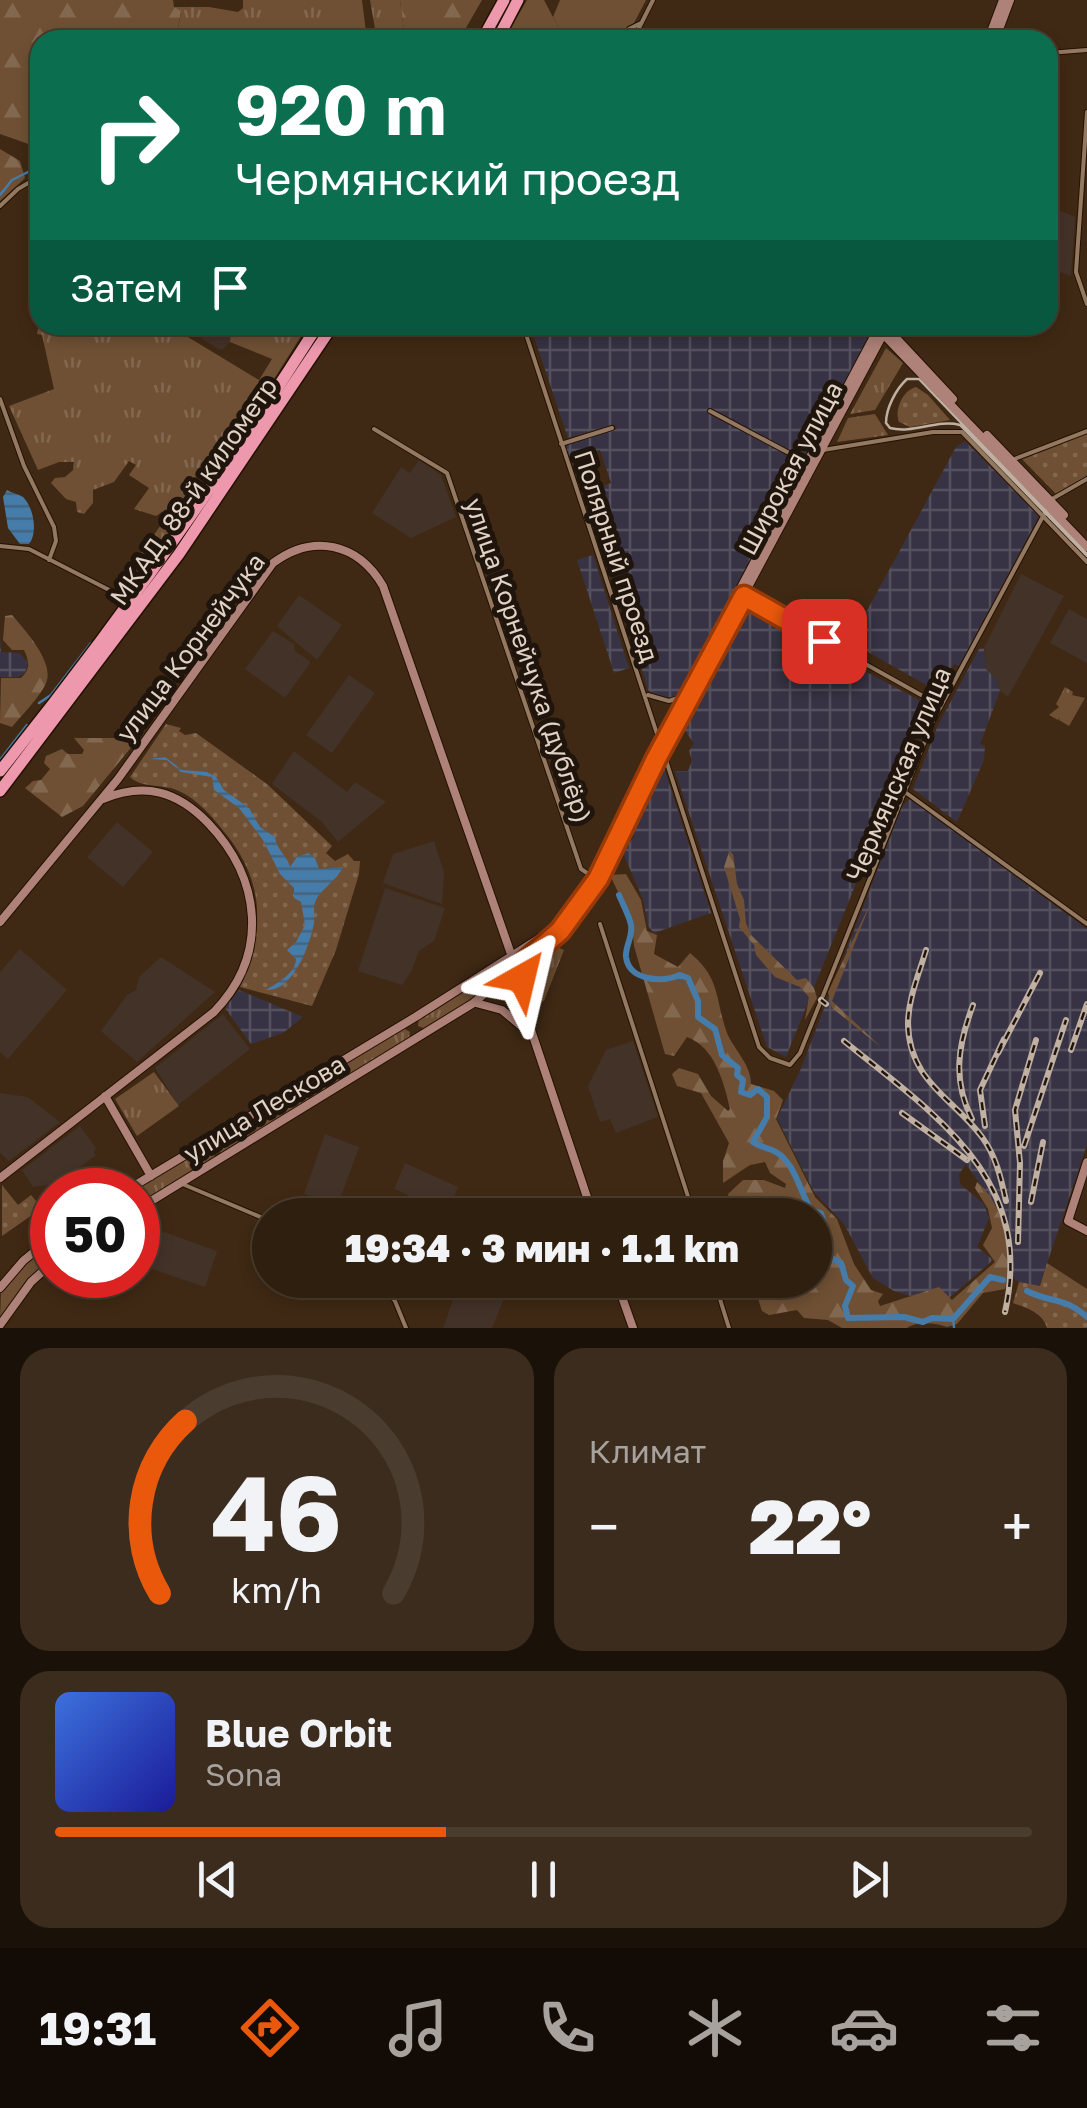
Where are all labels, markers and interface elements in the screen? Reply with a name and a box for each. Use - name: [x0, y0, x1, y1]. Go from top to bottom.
- text: 920 m: [235, 66, 446, 150]
- icon: right: [70, 70, 200, 200]
- text: Чермянский проезд: [235, 151, 680, 205]
- icon: arrive: [203, 260, 258, 315]
- text: Затем: [70, 265, 183, 310]
- street label: МКАД, 88-й километр: [103, 371, 283, 611]
- street label: Широкая улица: [731, 376, 849, 560]
- street label: Полярный проезд: [568, 446, 666, 666]
- street label: улица Корнейчука (дублёр): [459, 494, 599, 826]
- street label: улица Корнейчука: [109, 547, 271, 747]
- pin: [782, 599, 867, 684]
- icon: arrive: [797, 614, 852, 669]
- street label: Чермянская улица: [839, 662, 957, 886]
- position arrow: [470, 926, 574, 1030]
- street label: улица Лескова: [178, 1048, 350, 1168]
- speed limit sign: 50: [30, 1168, 160, 1298]
- text: 19:34 · 3 мин · 1.1 km: [345, 1225, 739, 1270]
- text: Климат: [589, 1432, 706, 1470]
- text: 46: [211, 1449, 342, 1574]
- text: 22°: [749, 1480, 871, 1571]
- text: −: [589, 1493, 619, 1559]
- text: +: [1002, 1493, 1032, 1559]
- text: km/h: [231, 1568, 322, 1611]
- text: Blue Orbit: [205, 1710, 392, 1755]
- text: Sona: [205, 1755, 282, 1793]
- icon: previous: [190, 1852, 245, 1907]
- icon: pause: [516, 1852, 571, 1907]
- icon: next: [842, 1852, 897, 1907]
- icon: directions: [235, 1993, 305, 2063]
- icon: music: [383, 1993, 453, 2063]
- icon: phone: [532, 1993, 602, 2063]
- icon: climate: [680, 1993, 750, 2063]
- icon: car: [829, 1993, 899, 2063]
- icon: filters: [978, 1993, 1048, 2063]
- text: 19:31: [39, 2001, 156, 2055]

